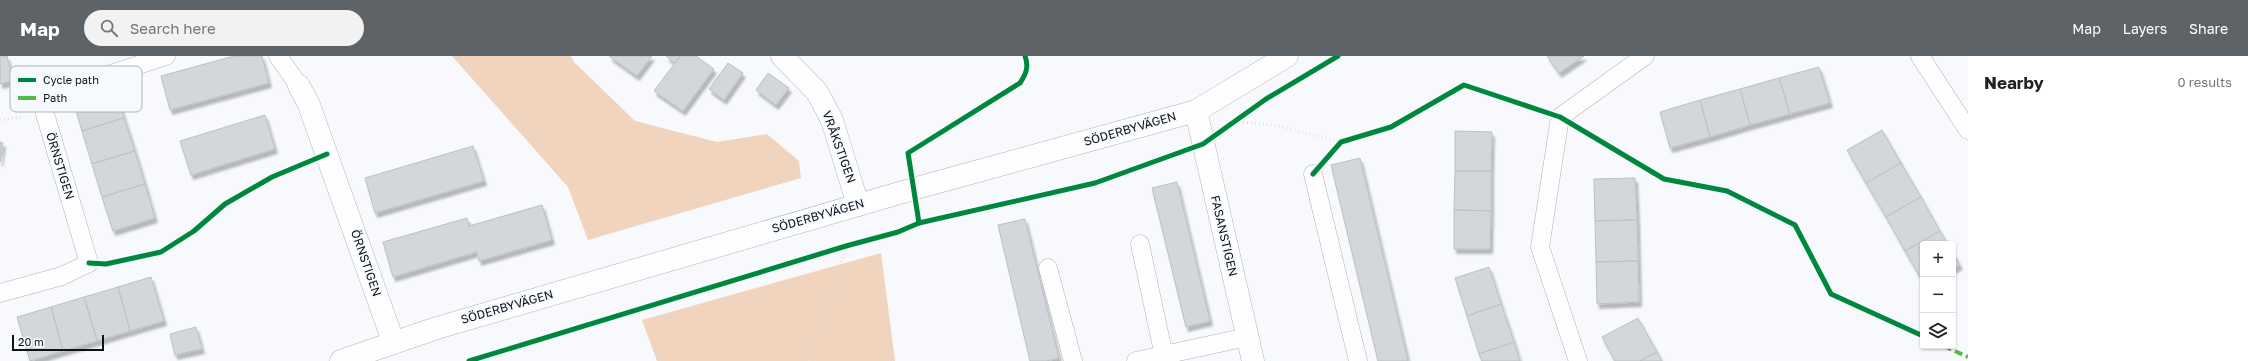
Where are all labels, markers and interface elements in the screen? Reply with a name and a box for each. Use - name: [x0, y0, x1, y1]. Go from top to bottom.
- search box: [84, 10, 364, 46]
- text: Map: [20, 17, 60, 40]
- icon: search: [98, 17, 120, 39]
- text: Search here: [130, 19, 216, 37]
- text: Map: [2072, 20, 2101, 37]
- text: Layers: [2123, 20, 2167, 37]
- text: Share: [2189, 20, 2228, 37]
- legend: [10, 66, 142, 112]
- text: Nearby: [1984, 72, 2044, 93]
- text: Cycle path: [43, 73, 99, 86]
- text: 0 results: [2177, 74, 2232, 90]
- text: Path: [43, 91, 67, 104]
- street label: SÖDERBYVÄGEN: [1082, 108, 1178, 149]
- street label: VRÅKSTIGEN: [819, 109, 860, 185]
- street label: ÖRNSTIGEN: [43, 130, 78, 201]
- street label: FASANSTIGEN: [1208, 194, 1241, 278]
- street label: SÖDERBYVÄGEN: [770, 195, 866, 236]
- street label: ÖRNSTIGEN: [348, 227, 385, 298]
- map controls: [1920, 241, 1956, 349]
- button: +: [1920, 241, 1956, 277]
- button: −: [1920, 277, 1956, 313]
- street label: SÖDERBYVÄGEN: [459, 286, 555, 327]
- button: layers: [1920, 313, 1956, 349]
- scale bar: [12, 333, 104, 352]
- text: 20 m: [18, 335, 44, 348]

